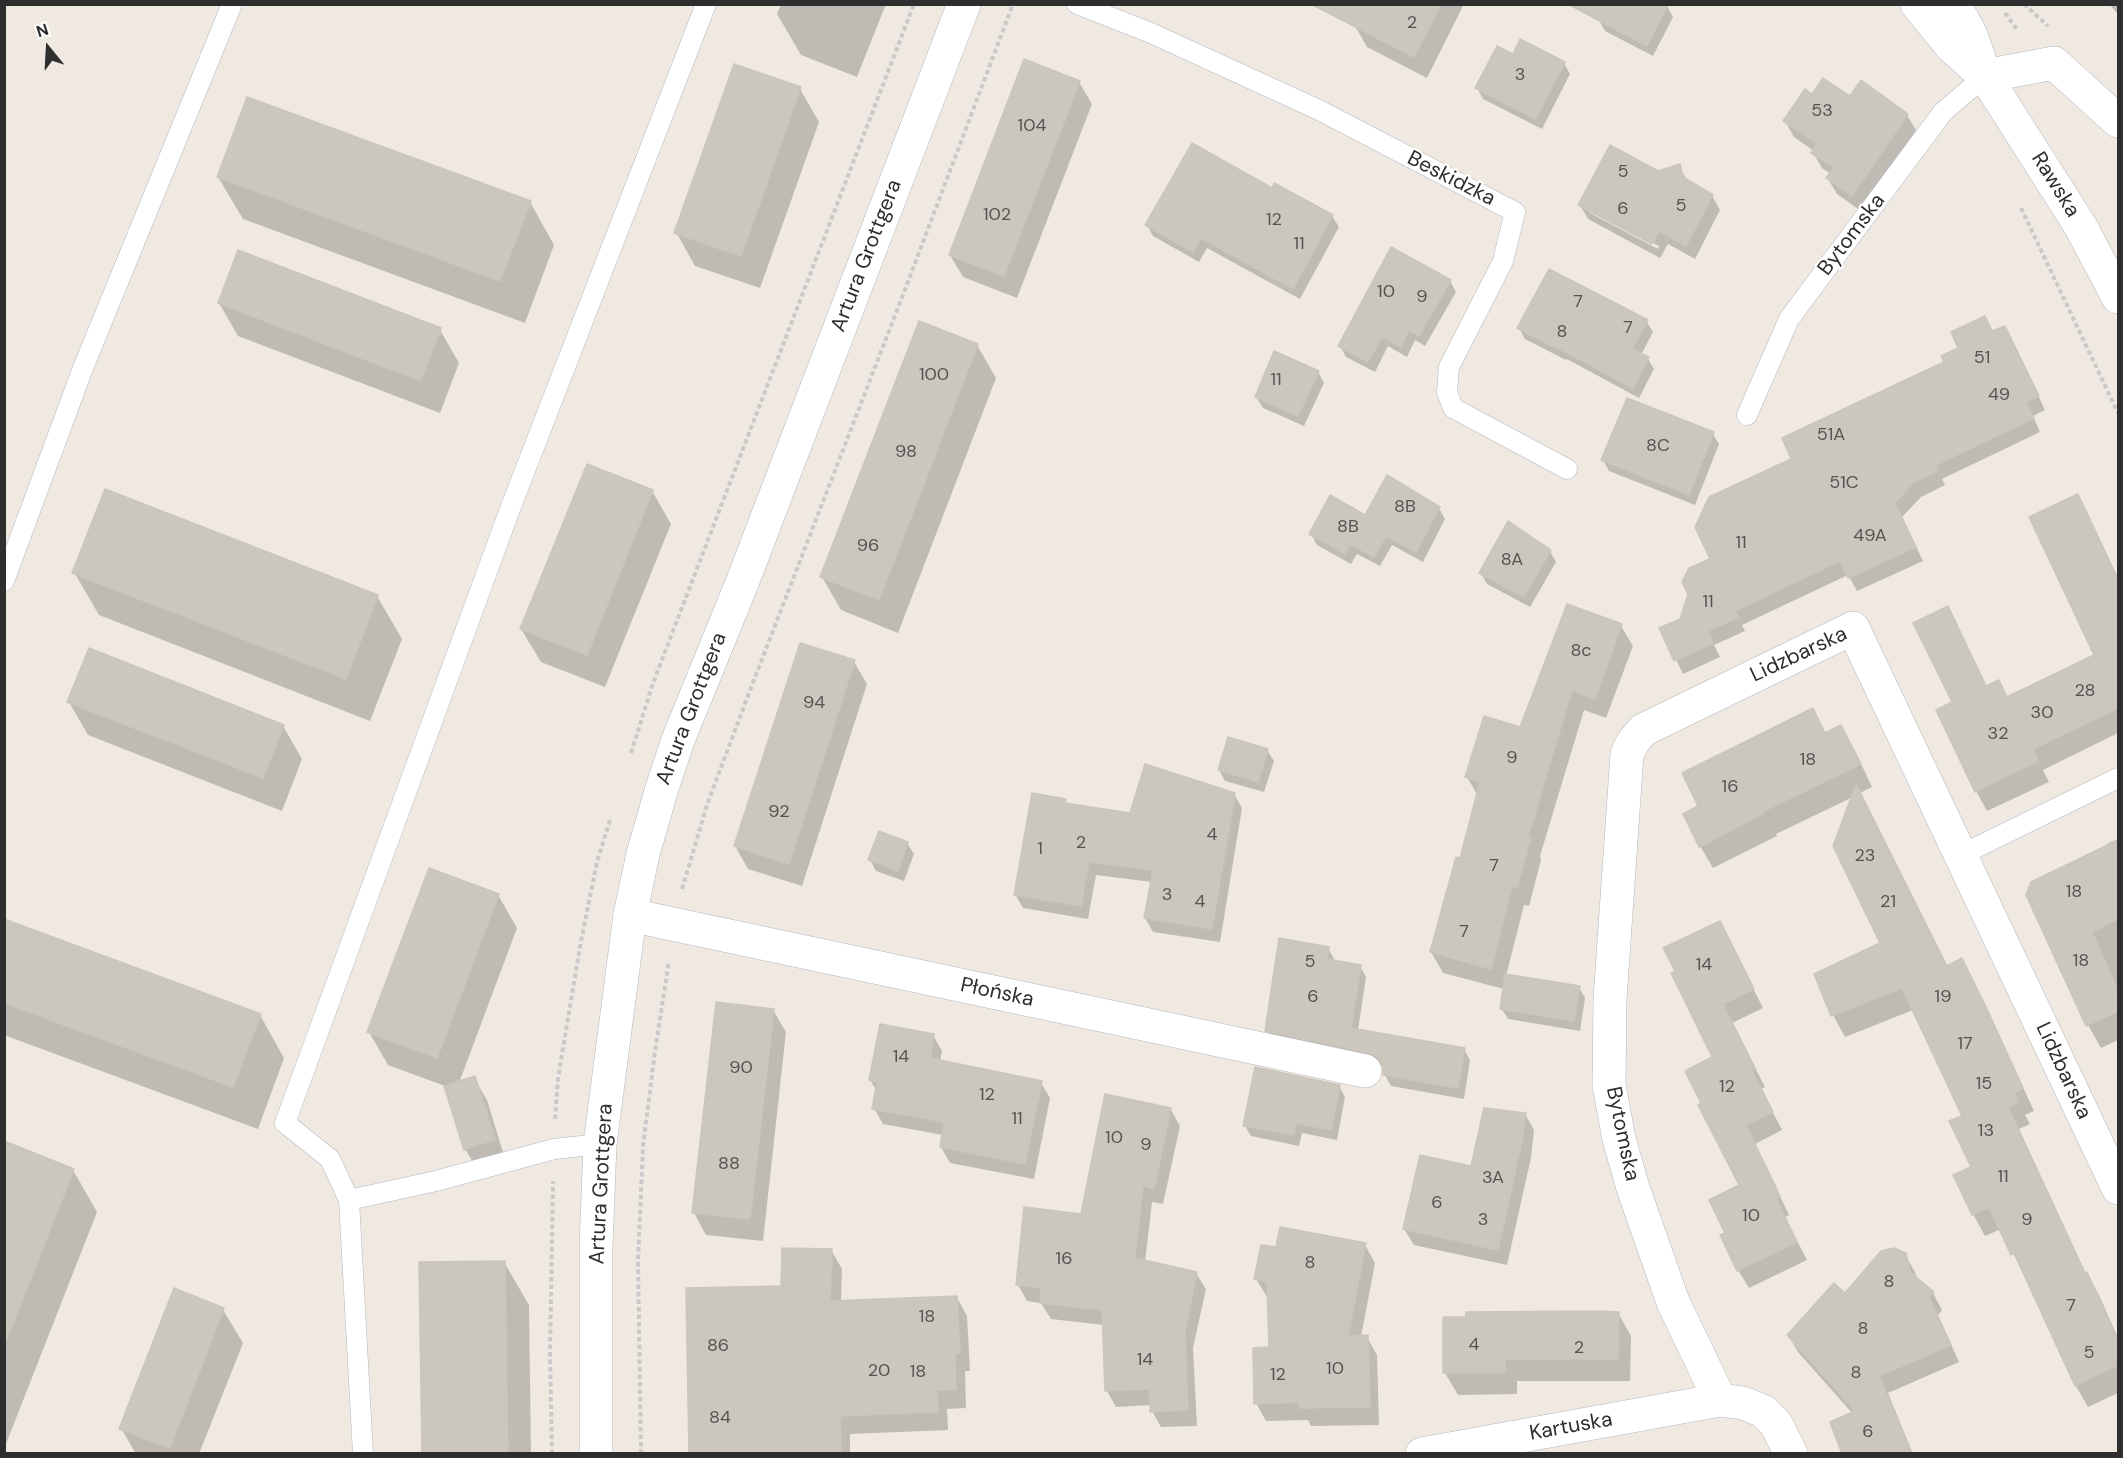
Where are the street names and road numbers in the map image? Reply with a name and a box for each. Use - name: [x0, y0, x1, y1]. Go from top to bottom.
- street label: Beskidzka: [1403, 146, 1499, 212]
- street label: Rawska: [2025, 148, 2085, 222]
- street label: Artura Grottgera: [826, 176, 908, 336]
- street label: Bytomska: [1813, 189, 1891, 281]
- street label: Lidzbarska: [1747, 622, 1851, 688]
- street label: Artura Grottgera: [651, 629, 733, 789]
- street label: Płońska: [958, 973, 1036, 1013]
- street label: Lidzbarska: [2030, 1019, 2096, 1123]
- street label: Bytomska: [1600, 1084, 1644, 1184]
- street label: Artura Grottgera: [585, 1103, 619, 1265]
- street label: Kartuska: [1528, 1407, 1614, 1447]

